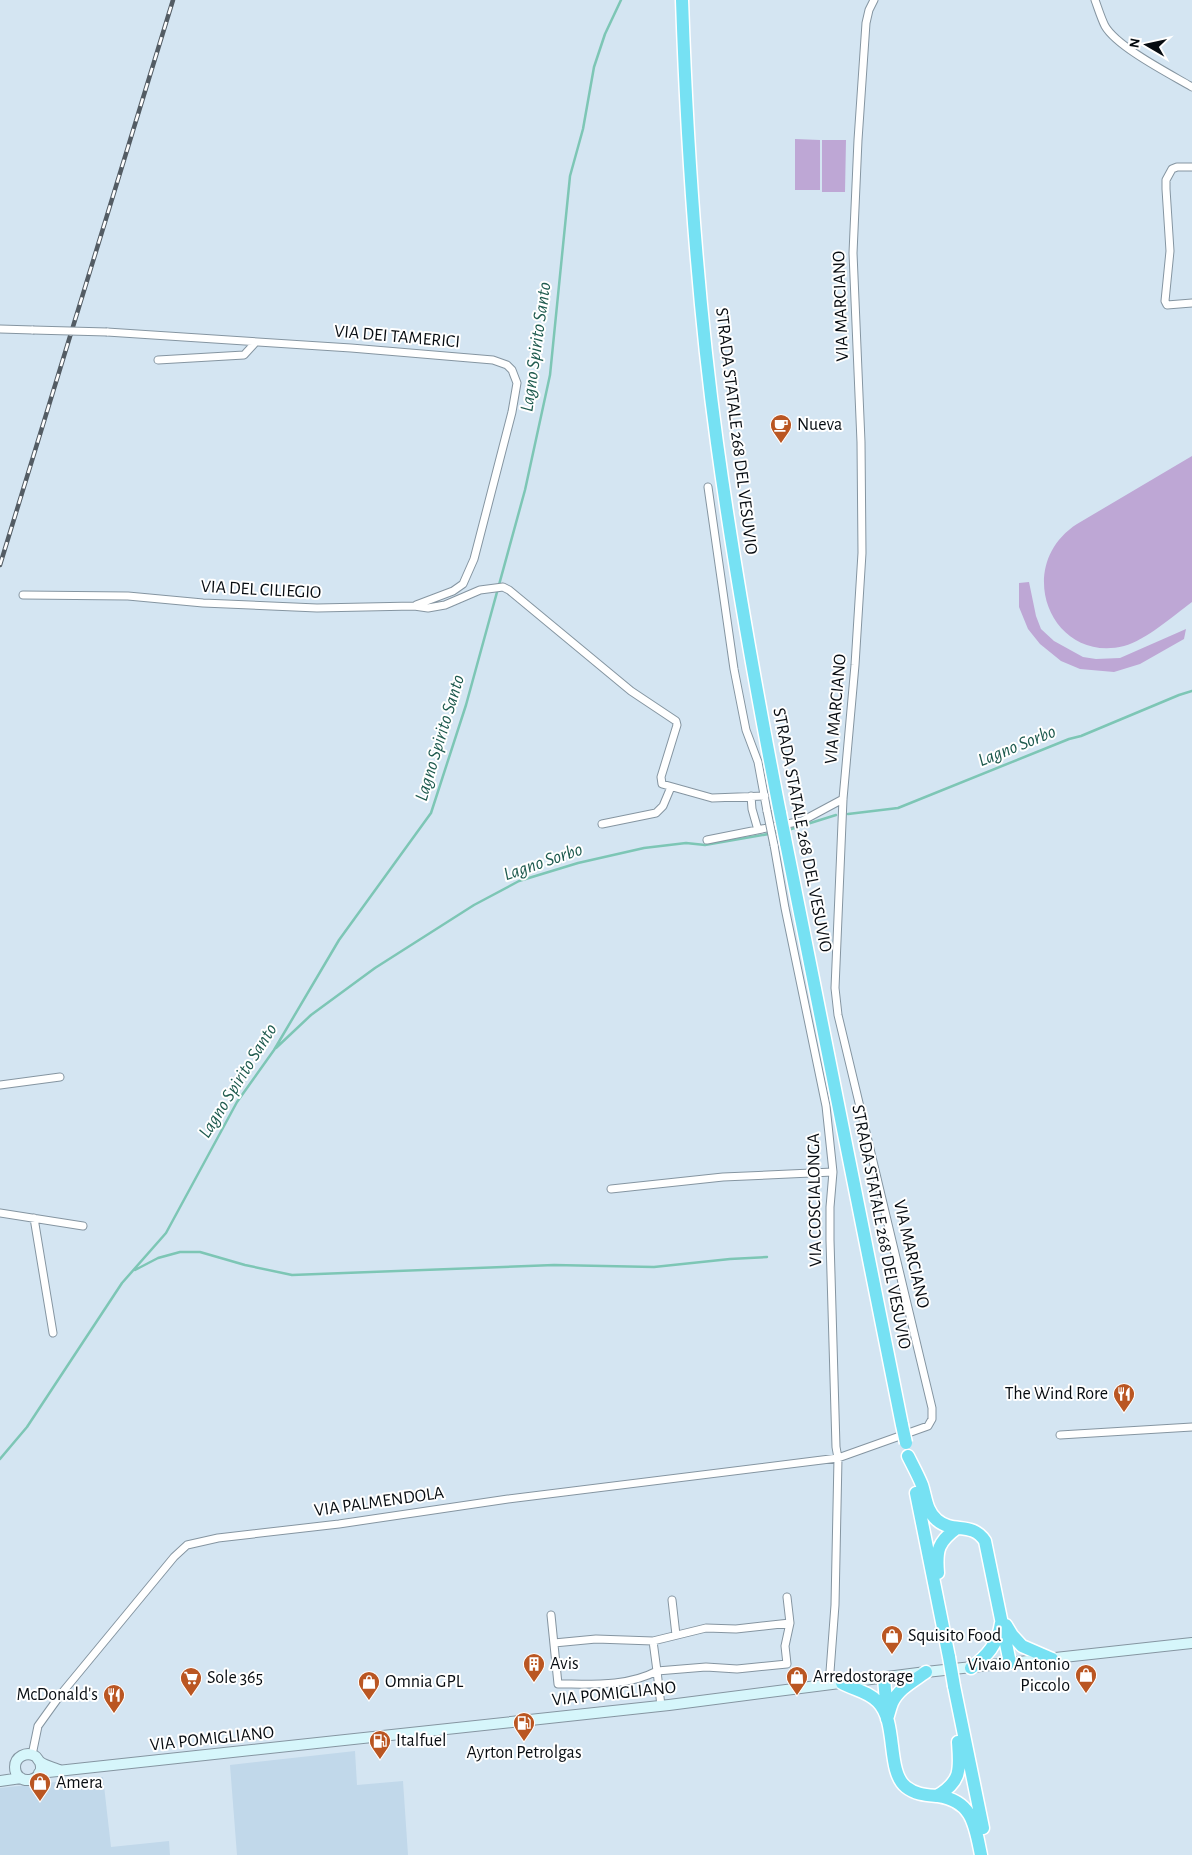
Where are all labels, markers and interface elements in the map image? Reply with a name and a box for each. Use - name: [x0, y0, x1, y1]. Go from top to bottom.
- north arrow: [1122, 20, 1172, 70]
- text: N: [1127, 37, 1143, 49]
- street label: VIA MARCIANO: [830, 250, 852, 362]
- water label: Lagno Spirito Santo: [517, 281, 555, 413]
- street label: STRADA STATALE 268 DEL VESUVIO: [712, 307, 760, 555]
- street label: VIA DEI TAMERICI: [333, 323, 461, 351]
- cafe icon: Nueva: [769, 413, 793, 444]
- place label: Nueva: [797, 416, 842, 434]
- street label: VIA DEL CILIEGIO: [200, 578, 322, 602]
- street label: VIA MARCIANO: [822, 653, 850, 765]
- water label: Lagno Spirito Santo: [412, 673, 468, 803]
- street label: STRADA STATALE 268 DEL VESUVIO: [769, 706, 835, 954]
- water label: Lagno Sorbo: [975, 722, 1059, 770]
- water label: Lagno Sorbo: [501, 840, 585, 884]
- water label: Lagno Spirito Santo: [195, 1020, 281, 1141]
- street label: STRADA STATALE 268 DEL VESUVIO: [848, 1103, 914, 1351]
- street label: VIA COSCIALONGA: [805, 1132, 825, 1267]
- street label: VIA MARCIANO: [890, 1198, 932, 1310]
- restaurant icon: The Wind Rore: [1112, 1382, 1136, 1413]
- place label: The Wind Rore: [1005, 1385, 1108, 1403]
- street label: VIA PALMENDOLA: [313, 1484, 446, 1520]
- shop icon: Squisito Food: [880, 1624, 904, 1655]
- place label: Squisito Food: [908, 1627, 1001, 1645]
- building icon: Avis: [522, 1652, 546, 1683]
- place label: Avis: [550, 1655, 579, 1673]
- place label: Vivaio Antonio Piccolo: [968, 1656, 1070, 1695]
- shop icon: Vivaio Antonio Piccolo: [1074, 1663, 1098, 1694]
- shop icon: Arredostorage: [785, 1665, 809, 1696]
- supermarket icon: Sole 365: [179, 1666, 203, 1697]
- place label: Arredostorage: [813, 1668, 913, 1686]
- place label: Sole 365: [207, 1669, 263, 1687]
- shop icon: Omnia GPL: [357, 1670, 381, 1701]
- place label: Omnia GPL: [385, 1673, 464, 1691]
- street label: VIA POMIGLIANO: [551, 1679, 677, 1709]
- restaurant icon: McDonald's: [102, 1683, 126, 1714]
- place label: McDonald's: [16, 1686, 98, 1704]
- fuel station icon: Ayrton Petrolgas: [512, 1711, 536, 1742]
- street label: VIA POMIGLIANO: [149, 1724, 275, 1754]
- fuel station icon: Italfuel: [368, 1729, 392, 1760]
- place label: Italfuel: [396, 1732, 447, 1750]
- place label: Ayrton Petrolgas: [466, 1744, 582, 1762]
- shop icon: Amera: [28, 1771, 52, 1802]
- place label: Amera: [56, 1774, 103, 1792]

